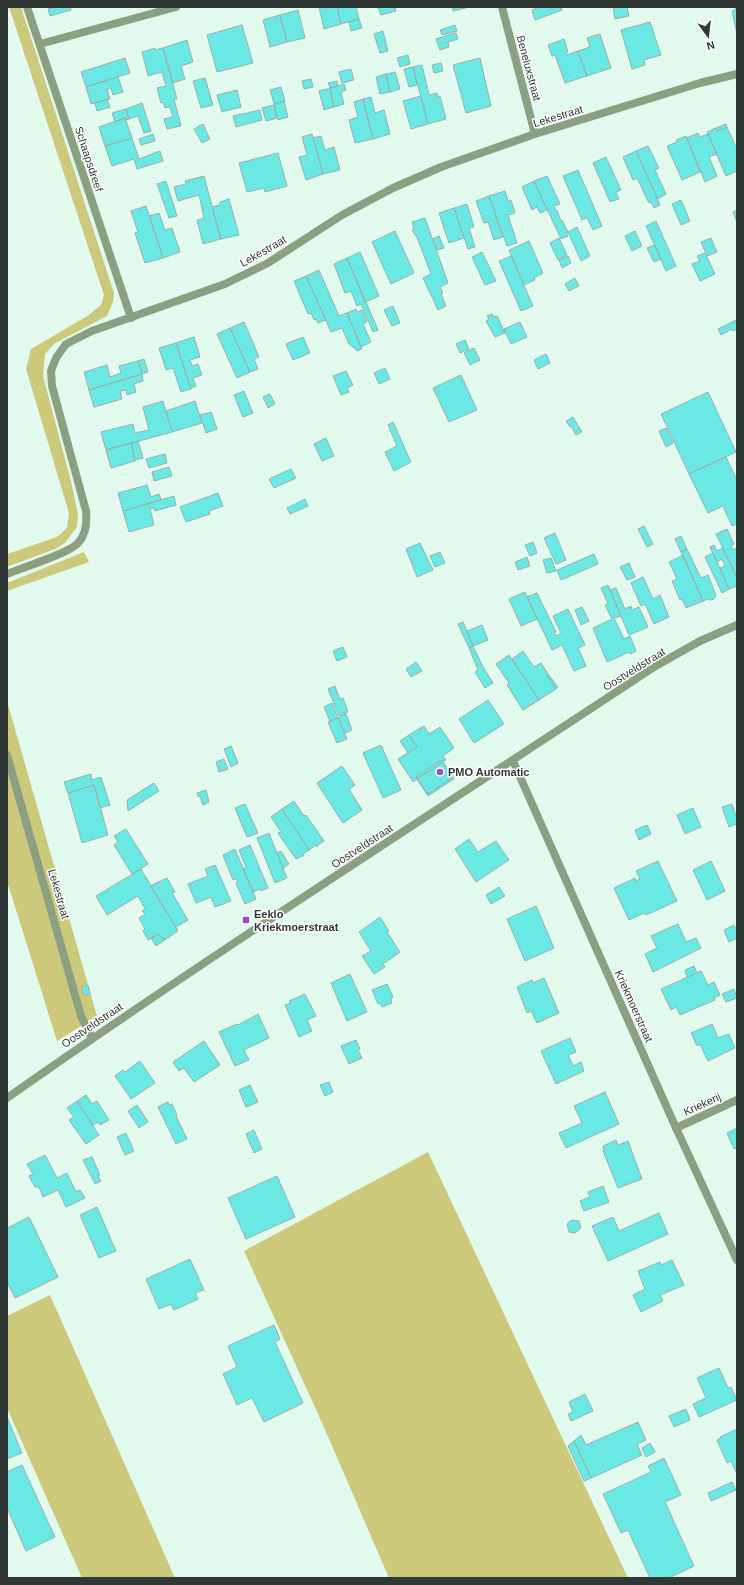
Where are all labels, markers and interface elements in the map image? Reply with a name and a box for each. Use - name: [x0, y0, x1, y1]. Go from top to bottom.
- north arrow: [688, 16, 728, 56]
- street label: Beneluxstraat: [514, 34, 544, 102]
- text: N: [705, 39, 716, 52]
- street label: Lekestraat: [532, 103, 584, 129]
- street label: Schaapsdreef: [73, 125, 105, 194]
- street label: Lekestraat: [238, 233, 288, 269]
- street label: Oostveldstraat: [601, 645, 667, 693]
- place label: PMO Automatic: [448, 766, 530, 778]
- marker: PMO Automatic: [435, 767, 445, 777]
- street label: Oostveldstraat: [329, 822, 395, 870]
- street label: Lekestraat: [46, 868, 72, 920]
- place label: Eeklo Kriekmoerstraat: [254, 908, 339, 933]
- marker: Eeklo Kriekmoerstraat: [241, 915, 251, 925]
- street label: Kriekmoerstraat: [613, 968, 655, 1044]
- street label: Oostveldstraat: [59, 1000, 125, 1050]
- street label: Kriekerij: [681, 1090, 723, 1118]

